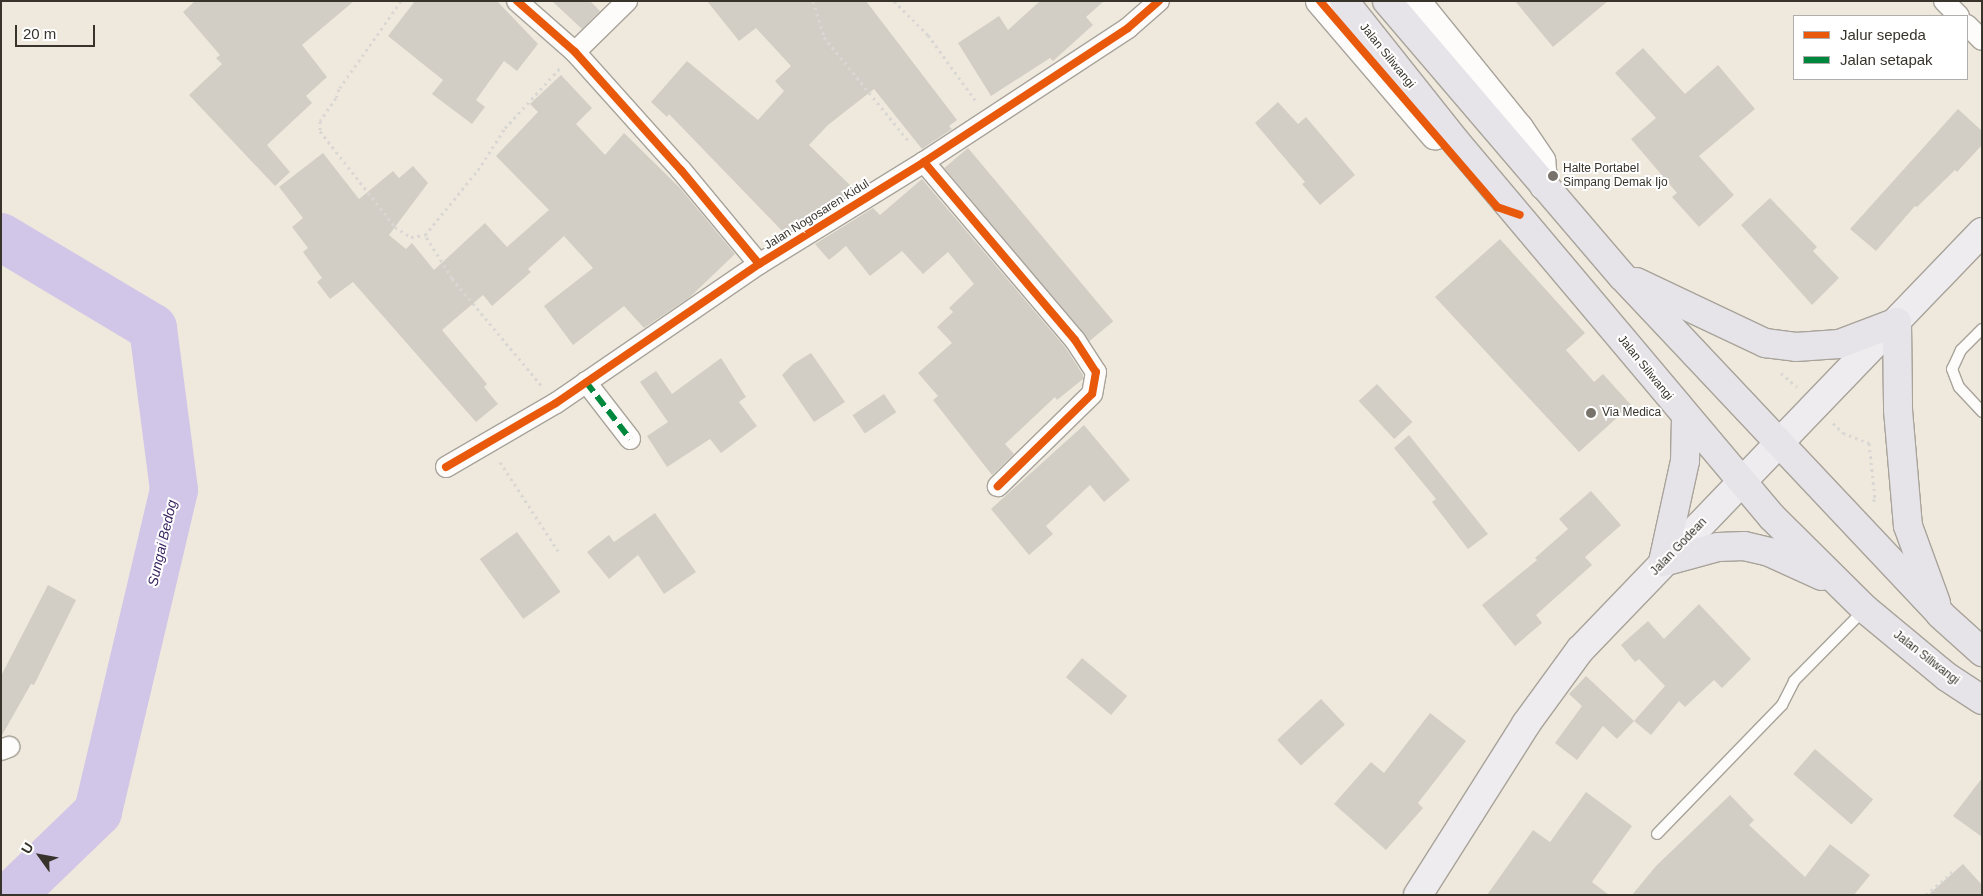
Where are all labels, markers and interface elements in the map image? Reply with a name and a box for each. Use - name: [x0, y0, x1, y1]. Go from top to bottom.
- scale bar: [18, 15, 98, 47]
- legend: [1793, 15, 1968, 80]
- street label: Jalan Siliwangi: [1356, 21, 1418, 91]
- text: 20 m: [23, 25, 56, 42]
- text: Jalur sepeda: [1840, 26, 1926, 43]
- text: Jalan setapak: [1840, 51, 1933, 68]
- place label: Halte Portabel Simpang Demak Ijo: [1563, 162, 1668, 190]
- marker: Halte Portabel Simpang Demak Ijo: [1547, 170, 1559, 182]
- street label: Jalan Nogosaren Kidul: [762, 177, 872, 253]
- street label: Jalan Siliwangi: [1614, 333, 1676, 403]
- marker: Via Medica: [1584, 406, 1598, 420]
- place label: Via Medica: [1602, 406, 1661, 420]
- water label: Sungai Bedog: [144, 498, 180, 588]
- street label: Jalan Godean: [1648, 515, 1710, 579]
- street label: Jalan Siliwangi: [1890, 628, 1962, 688]
- north arrow: [15, 831, 65, 881]
- text: U: [18, 840, 37, 857]

